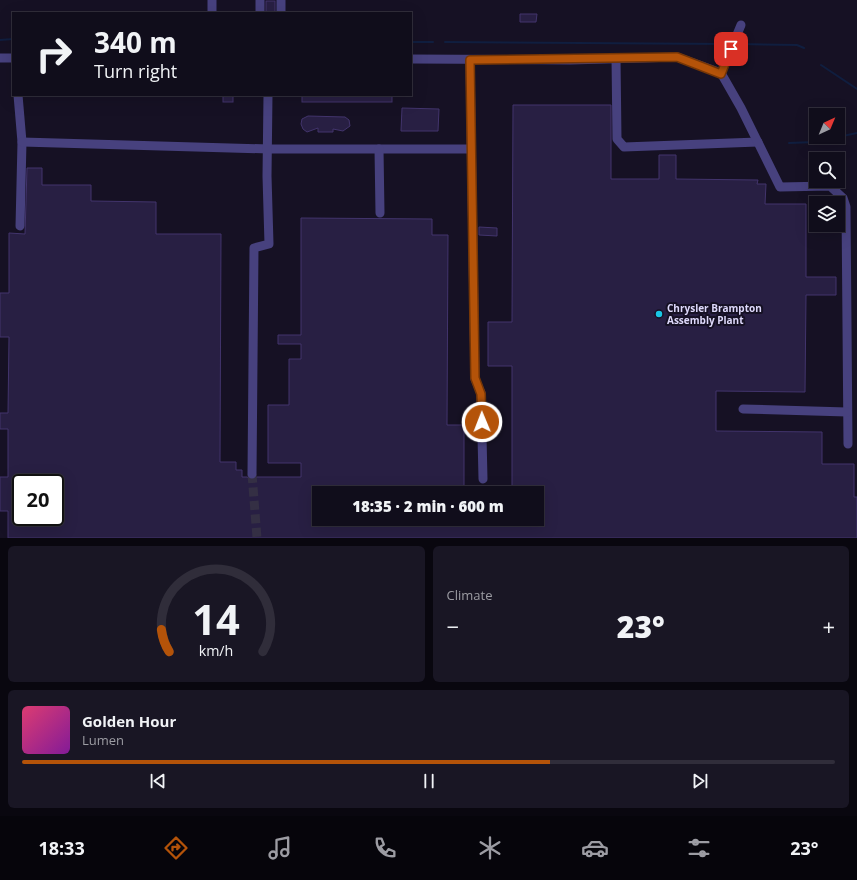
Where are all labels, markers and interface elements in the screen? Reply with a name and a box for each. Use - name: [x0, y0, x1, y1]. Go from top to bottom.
- text: 340 m: [94, 23, 177, 61]
- icon: right: [28, 28, 80, 80]
- pin: [714, 32, 748, 66]
- icon: arrive: [720, 38, 742, 60]
- text: Turn right: [94, 59, 177, 83]
- north arrow: [809, 108, 845, 144]
- map controls: [809, 108, 845, 232]
- button: search: [809, 152, 845, 188]
- button: layers: [809, 196, 845, 232]
- place label: Chrysler Brampton Assembly Plant: [667, 301, 762, 327]
- marker: Chrysler Brampton Assembly Plant: [654, 309, 664, 319]
- position arrow: [461, 401, 503, 443]
- speed limit sign: 20: [12, 474, 64, 526]
- text: 18:35 · 2 min · 600 m: [352, 496, 504, 516]
- text: Climate: [447, 586, 492, 604]
- text: 14: [192, 591, 240, 647]
- text: 23°: [617, 606, 665, 647]
- text: −: [447, 611, 459, 641]
- text: +: [822, 611, 835, 641]
- text: km/h: [199, 641, 234, 660]
- text: Golden Hour: [82, 711, 176, 731]
- text: Lumen: [82, 731, 124, 749]
- icon: previous: [147, 770, 169, 792]
- icon: pause: [418, 770, 440, 792]
- icon: next: [689, 770, 711, 792]
- icon: directions: [162, 834, 190, 862]
- icon: music: [266, 834, 294, 862]
- icon: phone: [371, 834, 399, 862]
- icon: climate: [476, 834, 504, 862]
- icon: car: [581, 834, 609, 862]
- icon: filters: [685, 834, 713, 862]
- text: 18:33: [38, 836, 85, 860]
- text: 23°: [790, 836, 819, 860]

